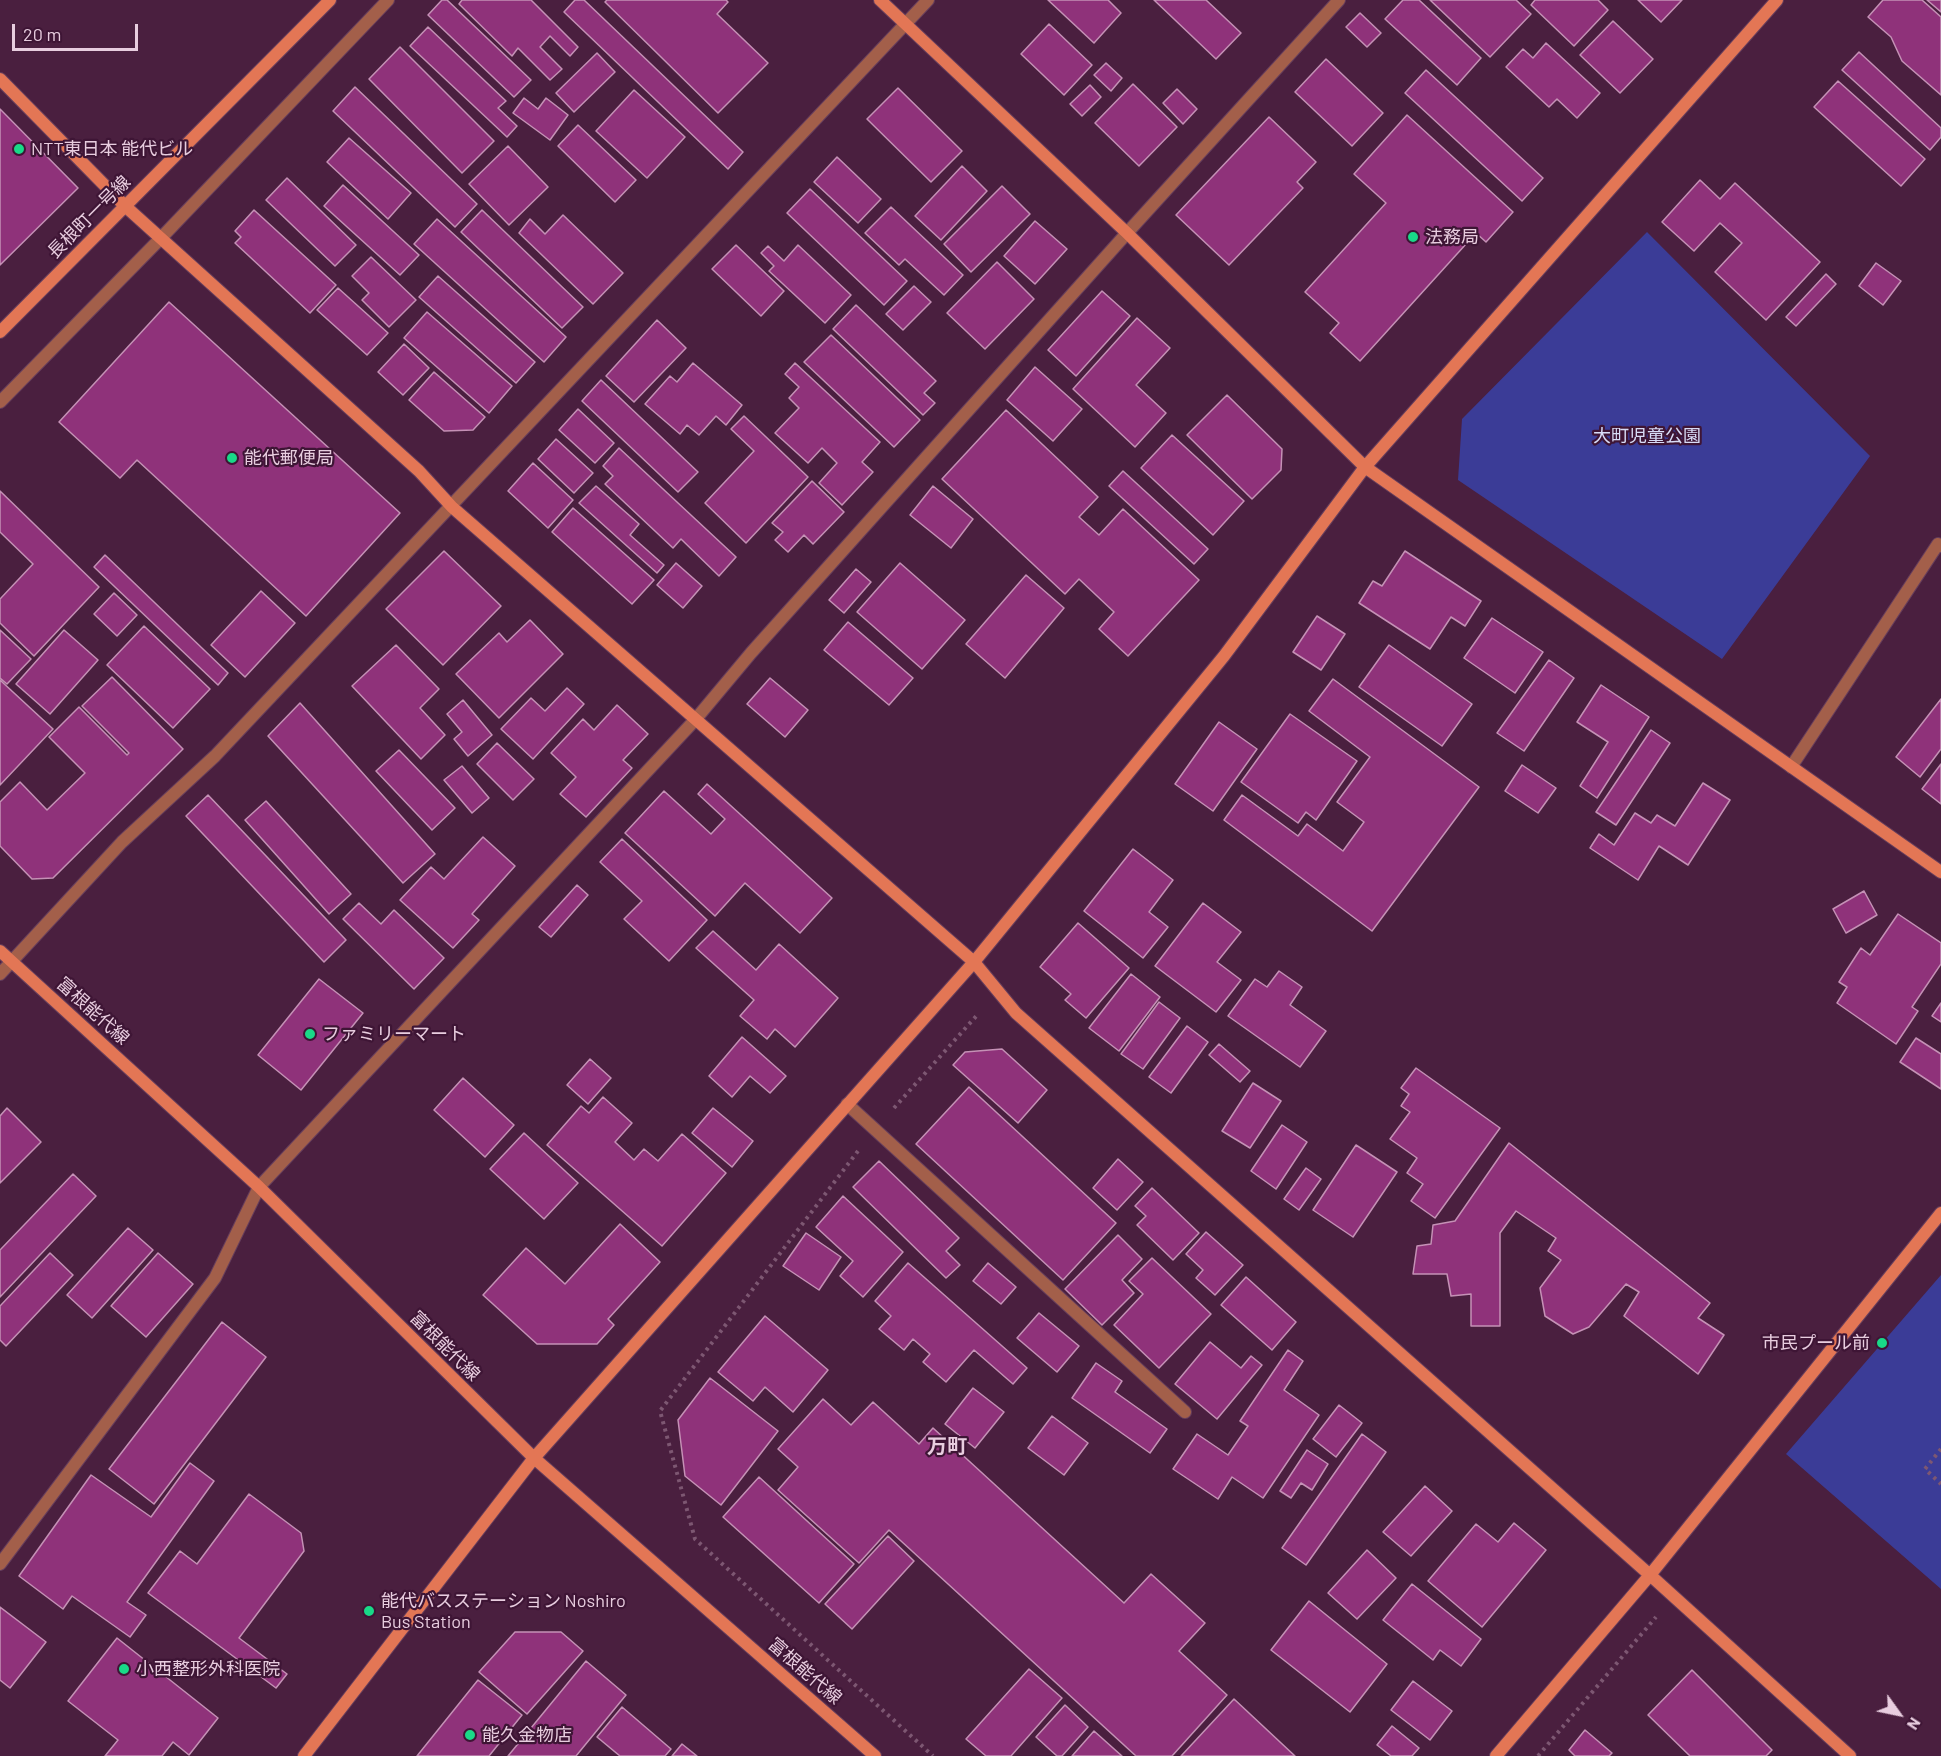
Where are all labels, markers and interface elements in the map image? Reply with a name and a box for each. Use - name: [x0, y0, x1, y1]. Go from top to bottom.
- scale bar: [15, 12, 141, 50]
- text: 20 m: [23, 23, 61, 45]
- place label: NTT東日本 能代ビル: [31, 138, 193, 160]
- marker: NTT東日本 能代ビル: [12, 142, 26, 156]
- street label: 長根町一号線: [43, 171, 135, 263]
- place label: 法務局: [1425, 226, 1479, 248]
- marker: 法務局: [1406, 230, 1420, 244]
- park label: 大町児童公園: [1593, 425, 1701, 447]
- place label: 能代郵便局: [244, 447, 334, 469]
- marker: 能代郵便局: [225, 451, 239, 465]
- street label: 富根能代線: [52, 973, 134, 1049]
- place label: ファミリーマート: [322, 1023, 466, 1045]
- marker: ファミリーマート: [303, 1027, 317, 1041]
- street label: 富根能代線: [406, 1307, 484, 1385]
- place label: 市民プール前: [1762, 1332, 1870, 1354]
- marker: 市民プール前: [1875, 1336, 1889, 1350]
- district label: 万町: [927, 1434, 967, 1458]
- place label: 能代バスステーション Noshiro Bus Station: [381, 1590, 626, 1632]
- marker: 能代バスステーション Noshiro Bus Station: [362, 1604, 376, 1618]
- street label: 富根能代線: [764, 1633, 846, 1709]
- place label: 小西整形外科医院: [136, 1658, 280, 1680]
- marker: 小西整形外科医院: [117, 1662, 131, 1676]
- north arrow: [1869, 1684, 1929, 1744]
- text: N: [1904, 1714, 1925, 1734]
- place label: 能久金物店: [482, 1724, 572, 1746]
- marker: 能久金物店: [463, 1728, 477, 1742]

